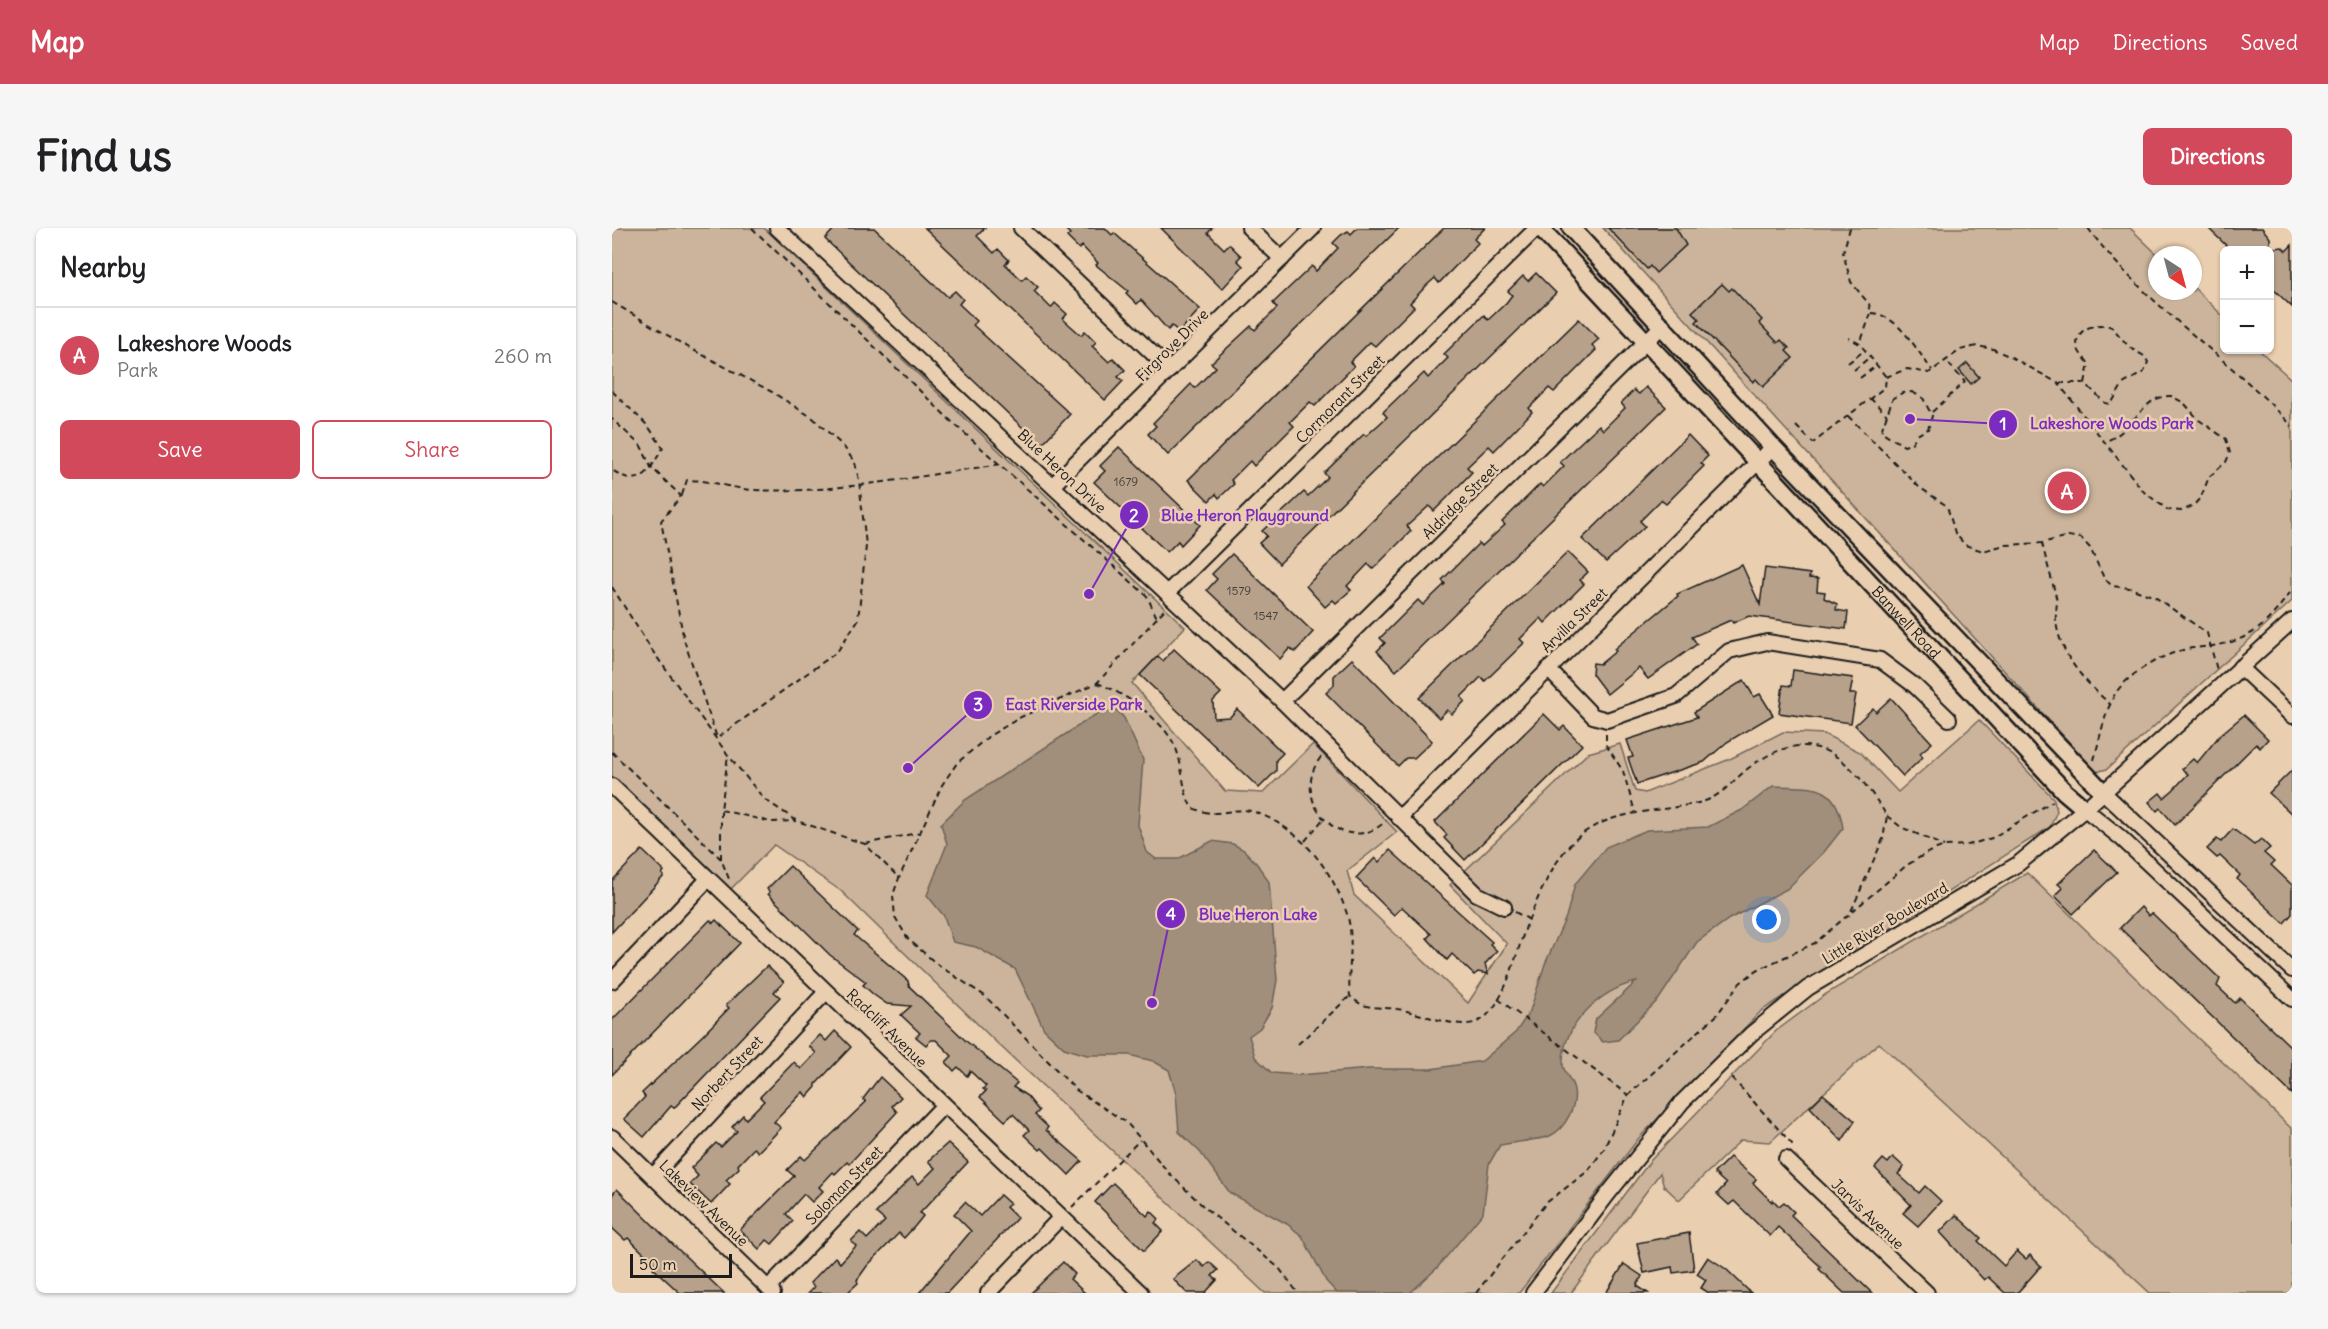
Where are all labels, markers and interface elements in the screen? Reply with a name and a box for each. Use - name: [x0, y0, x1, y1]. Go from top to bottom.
- text: Map: [30, 24, 84, 60]
- text: Map: [2039, 29, 2080, 56]
- text: Directions: [2113, 29, 2207, 56]
- text: Saved: [2240, 29, 2298, 56]
- button: Directions: [2143, 128, 2292, 185]
- text: Find us: [36, 130, 172, 182]
- north arrow: [2148, 246, 2202, 300]
- map controls: [2220, 246, 2274, 354]
- button: +: [2220, 246, 2274, 300]
- text: Nearby: [60, 251, 146, 284]
- button: −: [2220, 300, 2274, 354]
- street label: Firgrove Drive: [1132, 305, 1212, 385]
- text: Lakeshore Woods: [117, 329, 292, 357]
- text: A: [73, 343, 86, 368]
- text: 260 m: [494, 343, 552, 368]
- street label: Cormorant Street: [1292, 351, 1388, 447]
- text: Park: [117, 357, 158, 382]
- callout: Lakeshore Woods Park: [1988, 407, 2206, 441]
- text: 1: [1999, 412, 2007, 435]
- text: Lakeshore Woods Park: [2030, 413, 2194, 433]
- button: Save: [60, 420, 300, 479]
- button: Share: [312, 420, 552, 479]
- street label: Blue Heron Drive: [1014, 425, 1110, 517]
- street label: Aldridge Street: [1418, 459, 1502, 543]
- pin: A: [2048, 468, 2086, 514]
- house number: 1679: [1114, 474, 1138, 489]
- callout: Blue Heron Playground: [1119, 498, 1341, 532]
- text: 2: [1129, 504, 1139, 527]
- text: Blue Heron Playground: [1161, 505, 1330, 526]
- street label: Banwell Road: [1868, 581, 1945, 662]
- house number: 1579: [1227, 583, 1251, 598]
- street label: Arvilla Street: [1537, 584, 1611, 656]
- house number: 1547: [1254, 608, 1278, 623]
- callout: East Riverside Park: [963, 688, 1154, 722]
- text: 3: [973, 693, 983, 716]
- text: East Riverside Park: [1005, 694, 1143, 714]
- street label: Little River Boulevard: [1819, 878, 1952, 968]
- callout: Blue Heron Lake: [1156, 897, 1329, 931]
- text: 4: [1166, 902, 1177, 925]
- text: Blue Heron Lake: [1199, 904, 1318, 924]
- your location: [1752, 905, 1781, 934]
- street label: Radcliff Avenue: [843, 985, 931, 1071]
- street label: Norbert Street: [687, 1031, 767, 1115]
- street label: Soloman Street: [802, 1142, 886, 1228]
- street label: Lakeview Avenue: [655, 1156, 753, 1250]
- street label: Jarvis Avenue: [1828, 1175, 1908, 1253]
- scale bar: [630, 1251, 732, 1278]
- text: 50 m: [639, 1254, 677, 1274]

